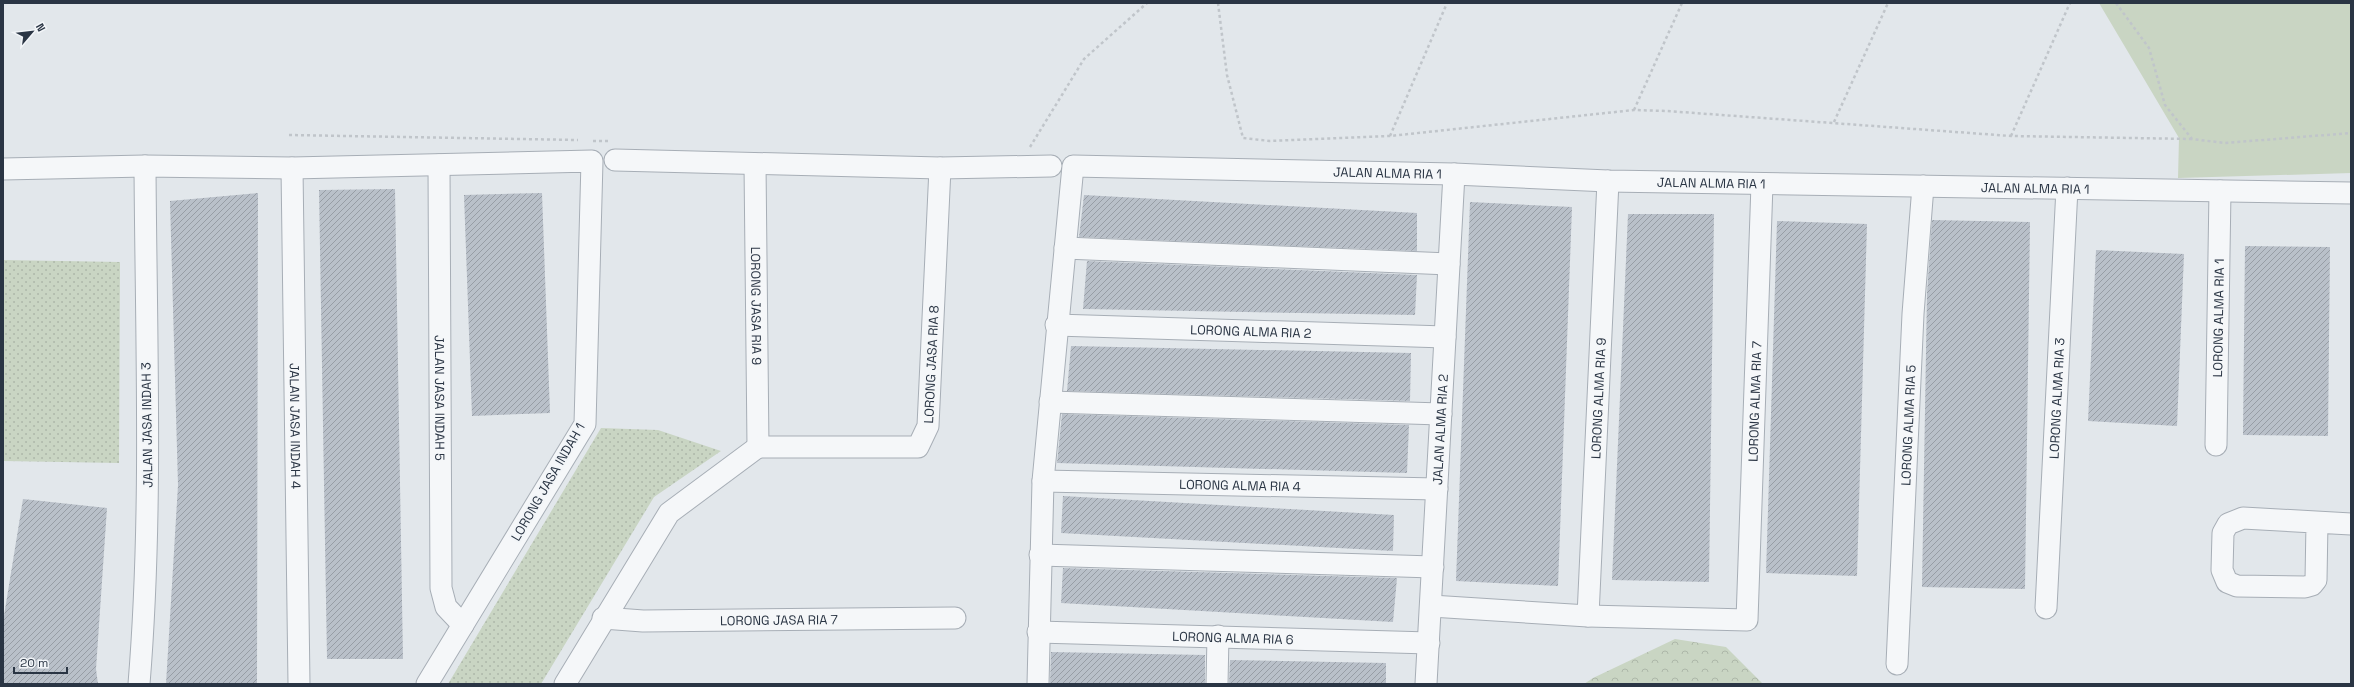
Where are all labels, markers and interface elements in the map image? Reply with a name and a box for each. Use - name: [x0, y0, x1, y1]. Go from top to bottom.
- north arrow: [12, 12, 52, 52]
- text: N: [33, 21, 49, 34]
- street label: JALAN ALMA RIA 1: [1333, 163, 1442, 182]
- street label: JALAN ALMA RIA 1: [1657, 173, 1766, 192]
- street label: JALAN ALMA RIA 1: [1981, 179, 2090, 197]
- street label: LORONG JASA RIA 9: [747, 247, 766, 365]
- street label: LORONG ALMA RIA 1: [2209, 258, 2227, 378]
- street label: LORONG JASA RIA 8: [920, 305, 942, 424]
- street label: LORONG ALMA RIA 2: [1190, 321, 1312, 341]
- street label: JALAN JASA INDAH 5: [431, 335, 449, 461]
- street label: LORONG ALMA RIA 9: [1587, 337, 1609, 459]
- street label: LORONG ALMA RIA 3: [2045, 337, 2068, 459]
- street label: LORONG ALMA RIA 7: [1744, 341, 1765, 462]
- street label: JALAN JASA INDAH 3: [137, 362, 157, 488]
- street label: JALAN JASA INDAH 4: [286, 363, 305, 489]
- street label: LORONG ALMA RIA 5: [1897, 364, 1919, 486]
- street label: JALAN ALMA RIA 2: [1428, 373, 1452, 485]
- street label: LORONG JASA INDAH 1: [507, 420, 589, 544]
- street label: LORONG ALMA RIA 4: [1179, 475, 1301, 495]
- street label: LORONG JASA RIA 7: [720, 611, 838, 629]
- street label: LORONG ALMA RIA 6: [1172, 627, 1294, 648]
- scale bar: [14, 649, 67, 675]
- text: 20 m: [20, 655, 48, 671]

